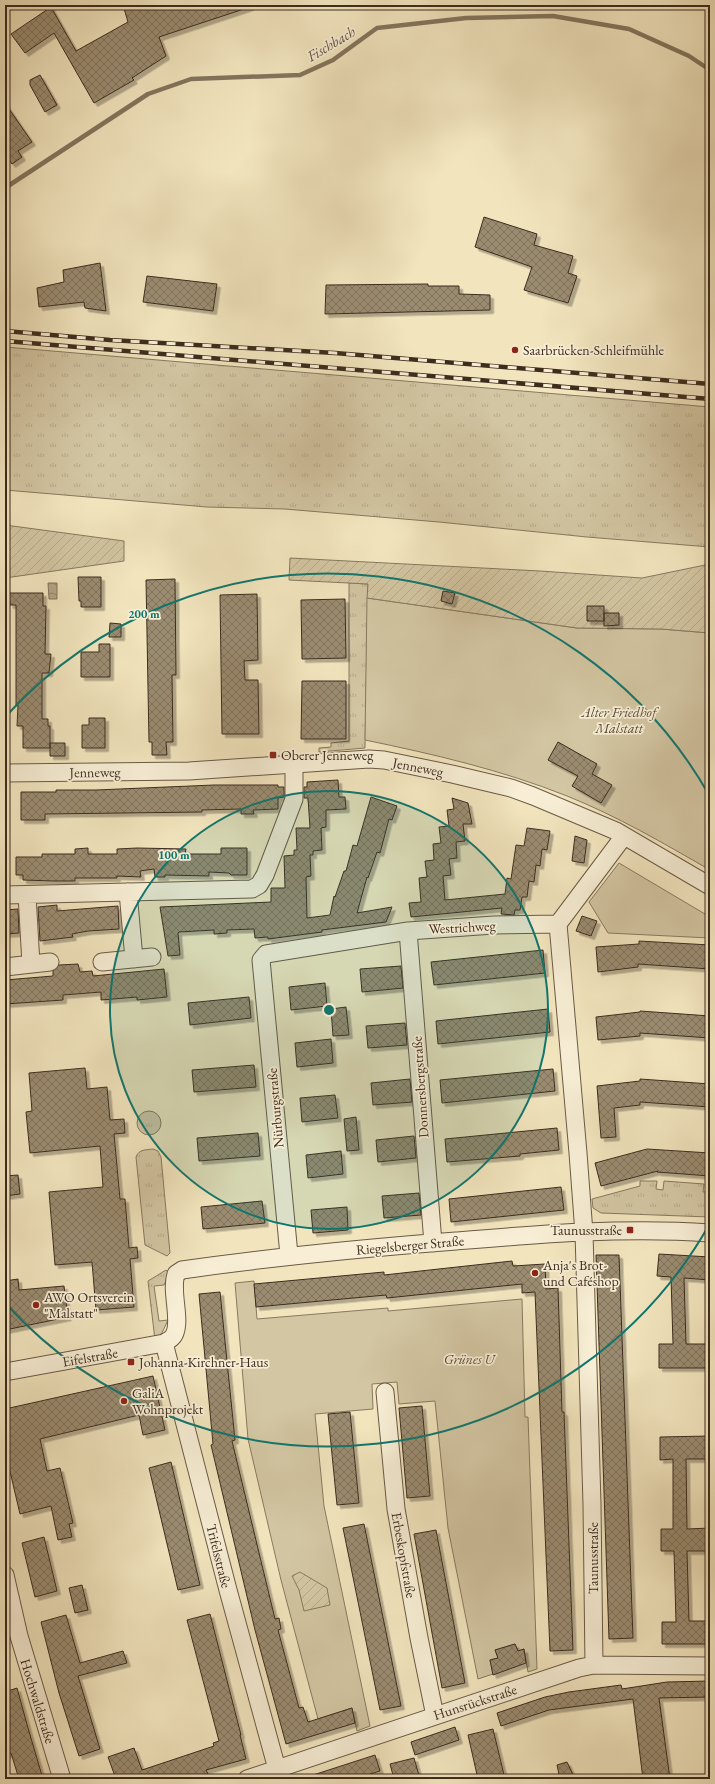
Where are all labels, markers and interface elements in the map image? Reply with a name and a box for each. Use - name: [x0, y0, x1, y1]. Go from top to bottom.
- water label: Fischbach: [302, 21, 359, 66]
- place label: Saarbrücken-Schleifmühle: [523, 341, 665, 359]
- marker: Saarbrücken-Schleifmühle: [510, 345, 520, 355]
- text: 200 m: [128, 606, 160, 622]
- park label: Alter Friedhof Malstatt: [581, 703, 660, 737]
- place label: Oberer Jenneweg: [281, 746, 374, 764]
- marker: Oberer Jenneweg: [268, 750, 278, 760]
- street label: Jenneweg: [390, 753, 446, 781]
- street label: Jenneweg: [68, 763, 122, 781]
- text: 100 m: [158, 847, 190, 863]
- street label: Westrichweg: [428, 916, 497, 938]
- centre of rings: [322, 1003, 336, 1017]
- street label: Donnersbergstraße: [407, 1035, 433, 1139]
- street label: Nürburgstraße: [262, 1067, 287, 1149]
- place label: Taunusstraße: [550, 1221, 623, 1239]
- marker: Taunusstraße: [625, 1225, 635, 1235]
- street label: Riegelsberger Straße: [355, 1231, 465, 1259]
- place label: Anja's Brot- und Caféshop: [542, 1256, 619, 1290]
- marker: Anja's Brot- und Caféshop: [530, 1268, 540, 1278]
- place label: AWO Ortsverein "Malstatt": [43, 1288, 135, 1322]
- marker: AWO Ortsverein "Malstatt": [31, 1300, 41, 1310]
- street label: Eifelstraße: [61, 1343, 120, 1371]
- park label: Grünes U: [444, 1350, 496, 1368]
- place label: Johanna-Kirchner-Haus: [138, 1353, 269, 1371]
- marker: Johanna-Kirchner-Haus: [126, 1357, 136, 1367]
- place label: GaliA Wohnprojekt: [132, 1384, 204, 1418]
- marker: GaliA Wohnprojekt: [119, 1396, 129, 1406]
- street label: Erbeskopfstraße: [388, 1511, 420, 1600]
- street label: Trifelsstraße: [202, 1522, 236, 1590]
- street label: Taunusstraße: [584, 1522, 602, 1594]
- street label: Hochwaldstraße: [17, 1656, 60, 1746]
- street label: Hunsrückstraße: [431, 1680, 519, 1724]

